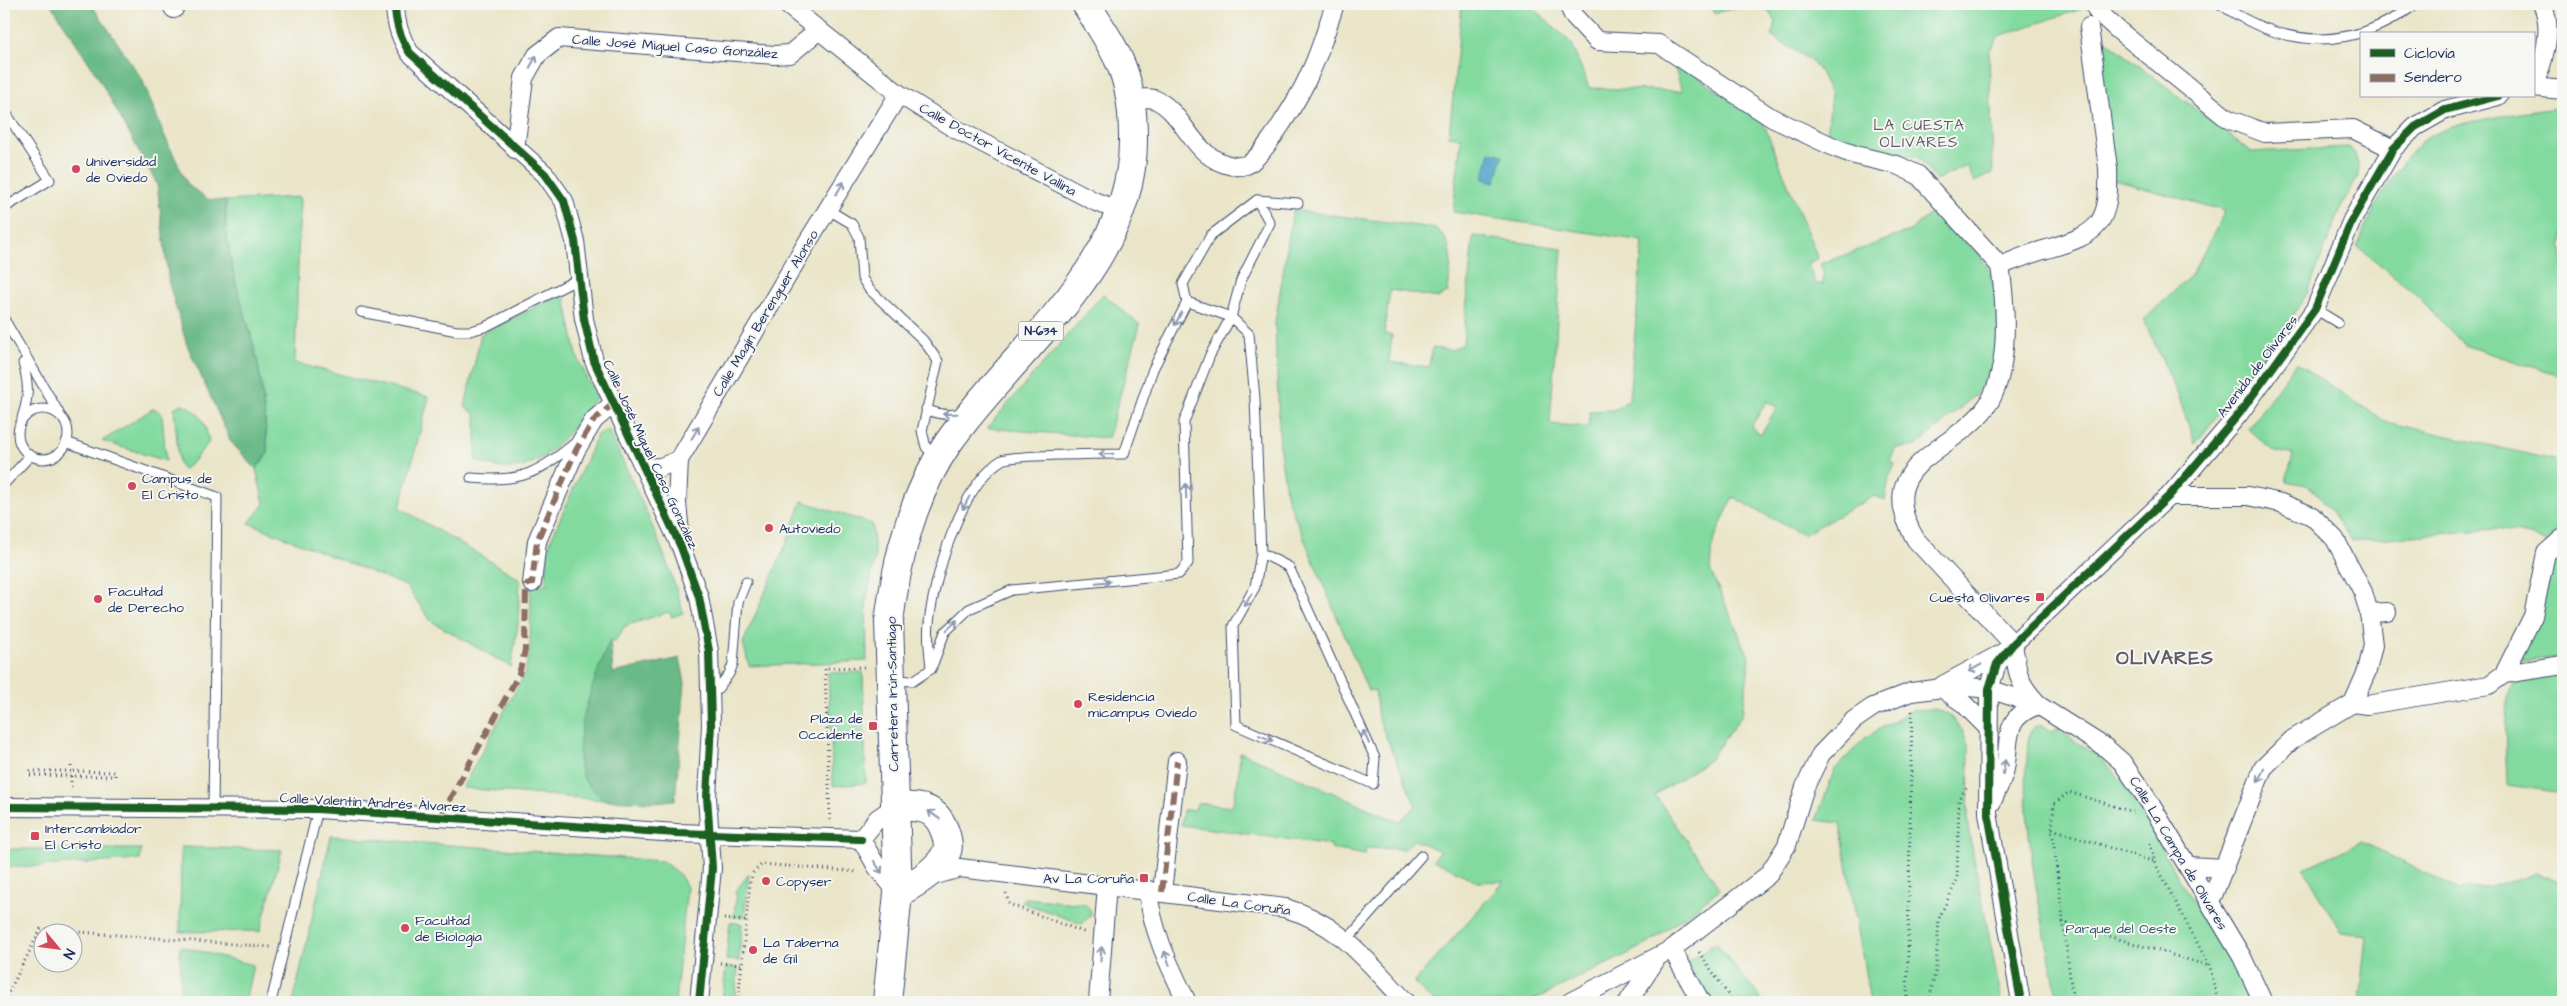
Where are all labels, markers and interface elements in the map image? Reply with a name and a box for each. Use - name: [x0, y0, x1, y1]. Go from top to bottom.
- street label: Calle José Miguel Caso González: [571, 30, 779, 64]
- legend: [2360, 32, 2534, 98]
- text: Ciclovía: [2404, 43, 2455, 64]
- one-way arrow: [529, 55, 539, 69]
- text: Sendero: [2404, 67, 2462, 88]
- street label: Calle Doctor Vicente Vallina: [915, 98, 1080, 202]
- district label: LA CUESTA OLIVARES: [1873, 115, 1965, 153]
- place label: Universidad de Oviedo: [86, 152, 156, 188]
- marker: Universidad de Oviedo: [70, 163, 82, 175]
- one-way arrow: [836, 181, 846, 195]
- street label: Calle Magín Berenguer Alonso: [708, 226, 824, 401]
- street label: Avenida de Olivares: [2213, 311, 2303, 422]
- one-way arrow: [1173, 312, 1183, 327]
- road number: N-634: [1018, 322, 1064, 341]
- street label: Calle José Miguel Caso González: [597, 357, 703, 552]
- one-way arrow: [943, 409, 959, 419]
- one-way arrow: [690, 425, 700, 440]
- one-way arrow: [1099, 450, 1115, 459]
- place label: Campus de El Cristo: [142, 469, 213, 505]
- marker: Campus de El Cristo: [126, 480, 138, 492]
- one-way arrow: [1181, 483, 1191, 500]
- one-way arrow: [961, 495, 970, 510]
- place label: Autoviedo: [779, 519, 841, 539]
- marker: Autoviedo: [763, 522, 775, 534]
- one-way arrow: [1095, 577, 1111, 587]
- place label: Facultad de Derecho: [108, 582, 184, 618]
- place label: Cuesta Olivares: [1930, 588, 2030, 608]
- marker: Cuesta Olivares: [2034, 591, 2046, 603]
- one-way arrow: [1243, 592, 1253, 607]
- marker: Facultad de Derecho: [92, 593, 104, 605]
- street label: Carretera Irún-Santiago: [882, 616, 904, 772]
- one-way arrow: [945, 619, 958, 631]
- district label: OLIVARES: [2116, 645, 2214, 672]
- one-way arrow: [1968, 663, 1982, 673]
- place label: Residencia micampus Oviedo: [1088, 687, 1197, 723]
- marker: Residencia micampus Oviedo: [1072, 698, 1084, 710]
- place label: Plaza de Occidente: [799, 709, 863, 745]
- marker: Plaza de Occidente: [867, 720, 879, 732]
- one-way arrow: [1360, 730, 1370, 745]
- one-way arrow: [1259, 735, 1274, 744]
- one-way arrow: [1999, 759, 2009, 775]
- one-way arrow: [2256, 767, 2266, 782]
- street label: Calle La Campa de Olivares: [2124, 773, 2232, 934]
- street label: Calle Valentín Andrés Álvarez: [279, 788, 467, 818]
- one-way arrow: [927, 810, 941, 820]
- place label: Intercambiador El Cristo: [45, 819, 142, 855]
- marker: Intercambiador El Cristo: [29, 830, 41, 842]
- one-way arrow: [873, 860, 883, 874]
- place label: Av La Coruña: [1043, 869, 1134, 889]
- place label: Copyser: [776, 872, 832, 892]
- marker: Av La Coruña: [1138, 872, 1150, 884]
- marker: Copyser: [760, 875, 772, 887]
- street label: Calle La Coruña: [1186, 887, 1292, 921]
- place label: Facultad de Biología: [415, 911, 482, 947]
- park label: Parque del Oeste: [2065, 919, 2177, 939]
- marker: Facultad de Biología: [399, 922, 411, 934]
- north arrow: [32, 924, 82, 974]
- place label: La Taberna de Gil: [763, 933, 839, 969]
- marker: La Taberna de Gil: [747, 944, 759, 956]
- text: N: [58, 945, 79, 963]
- one-way arrow: [1097, 946, 1106, 962]
- one-way arrow: [1162, 951, 1171, 966]

